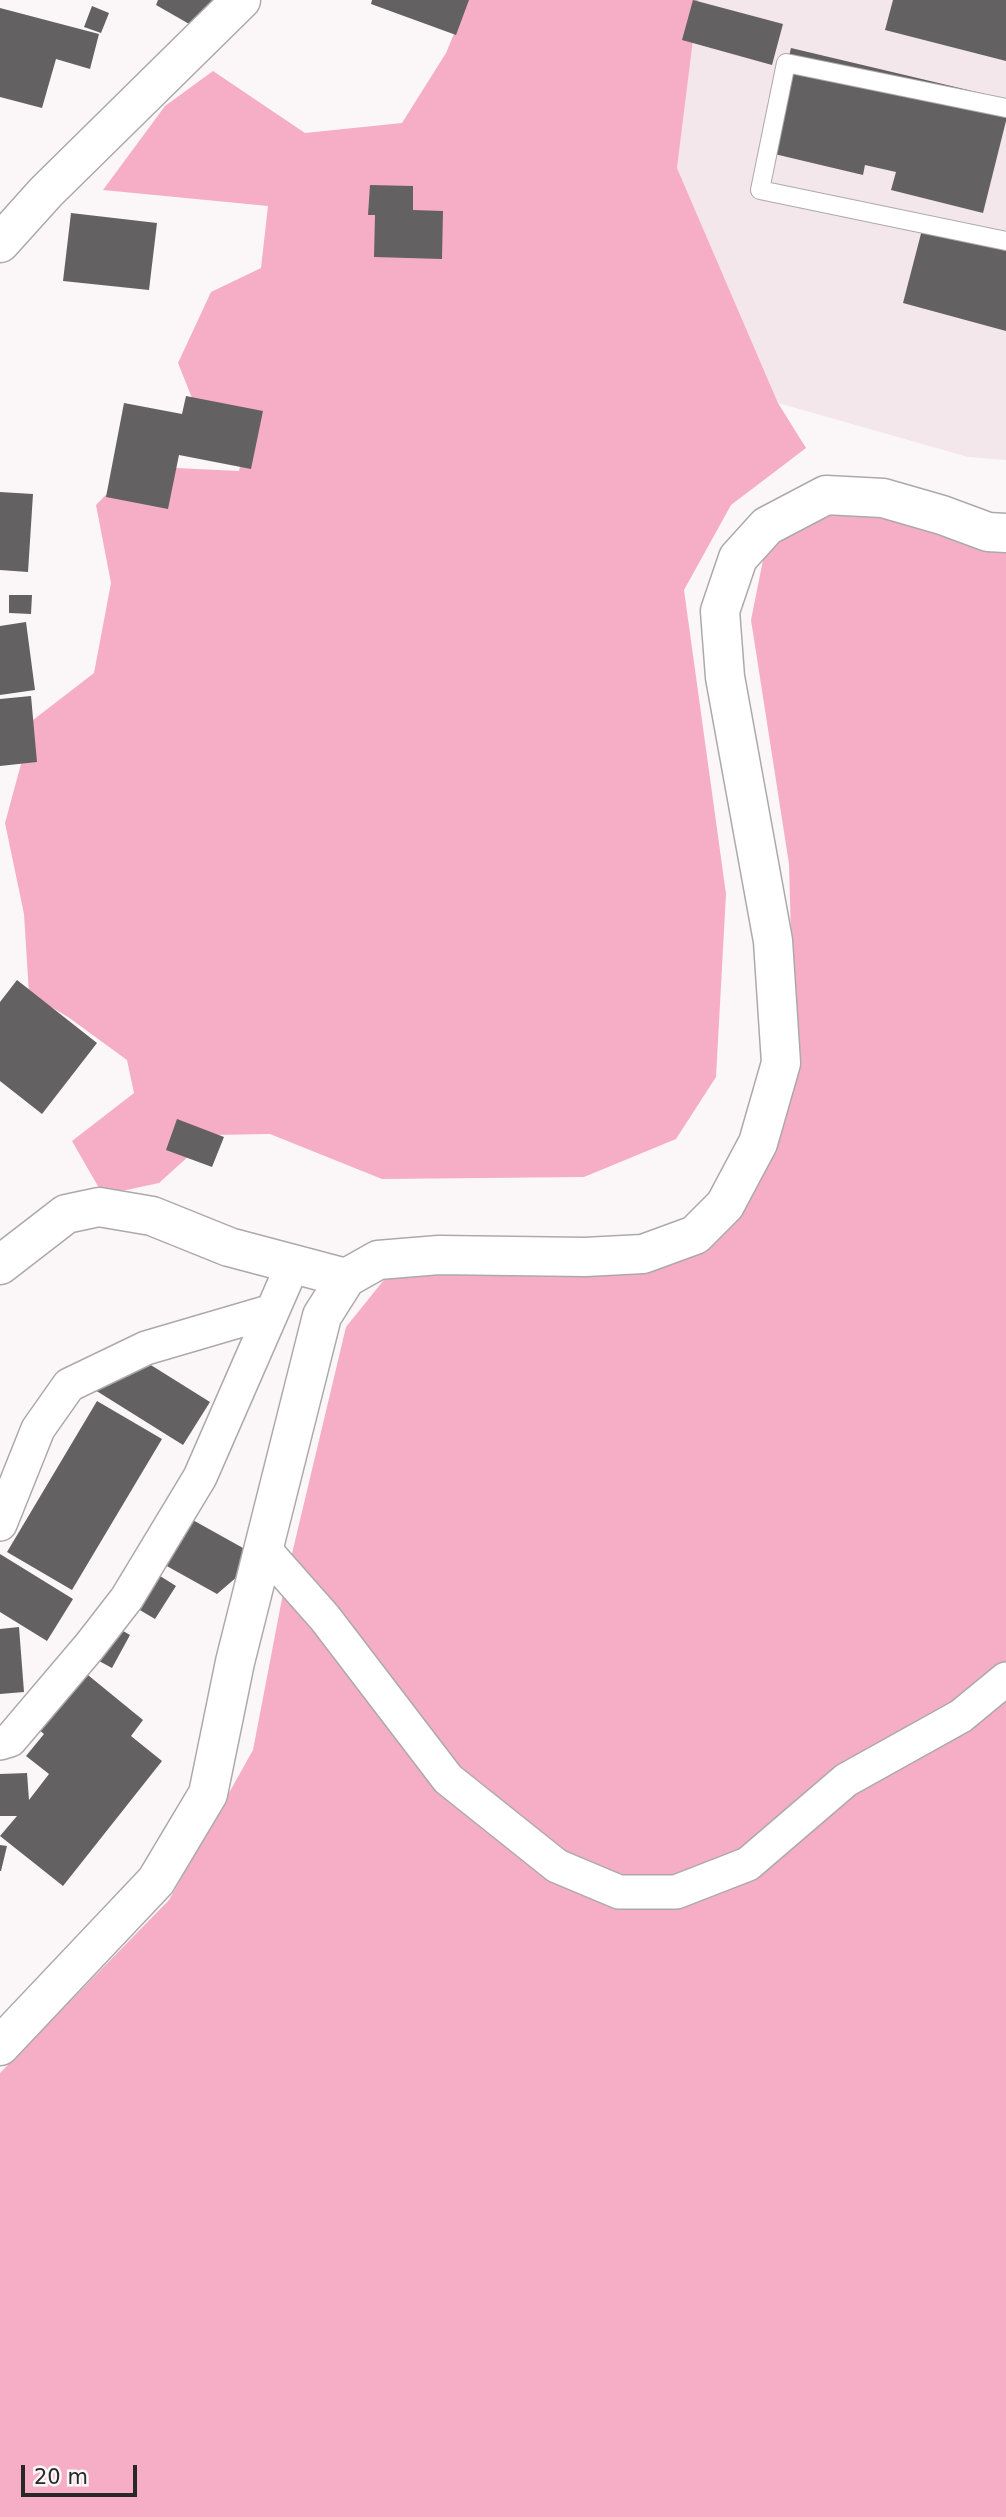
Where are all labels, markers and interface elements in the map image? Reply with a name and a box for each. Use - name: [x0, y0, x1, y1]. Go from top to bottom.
- scale bar: [24, 2450, 140, 2494]
- text: 20 m: [34, 2465, 88, 2489]

